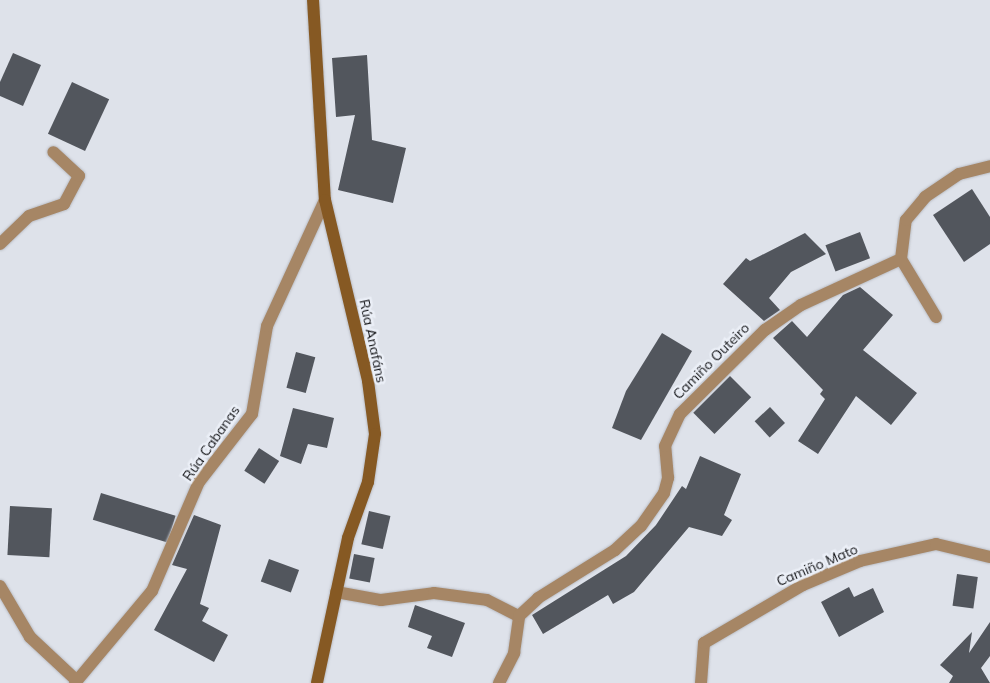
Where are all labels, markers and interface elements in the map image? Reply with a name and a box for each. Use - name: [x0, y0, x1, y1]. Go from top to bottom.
- street label: Rúa Anafáns: [356, 298, 390, 384]
- street label: Camiño Outeiro: [669, 319, 753, 403]
- street label: Rúa Cabanas: [179, 402, 243, 484]
- street label: Camiño Mato: [774, 540, 860, 590]

